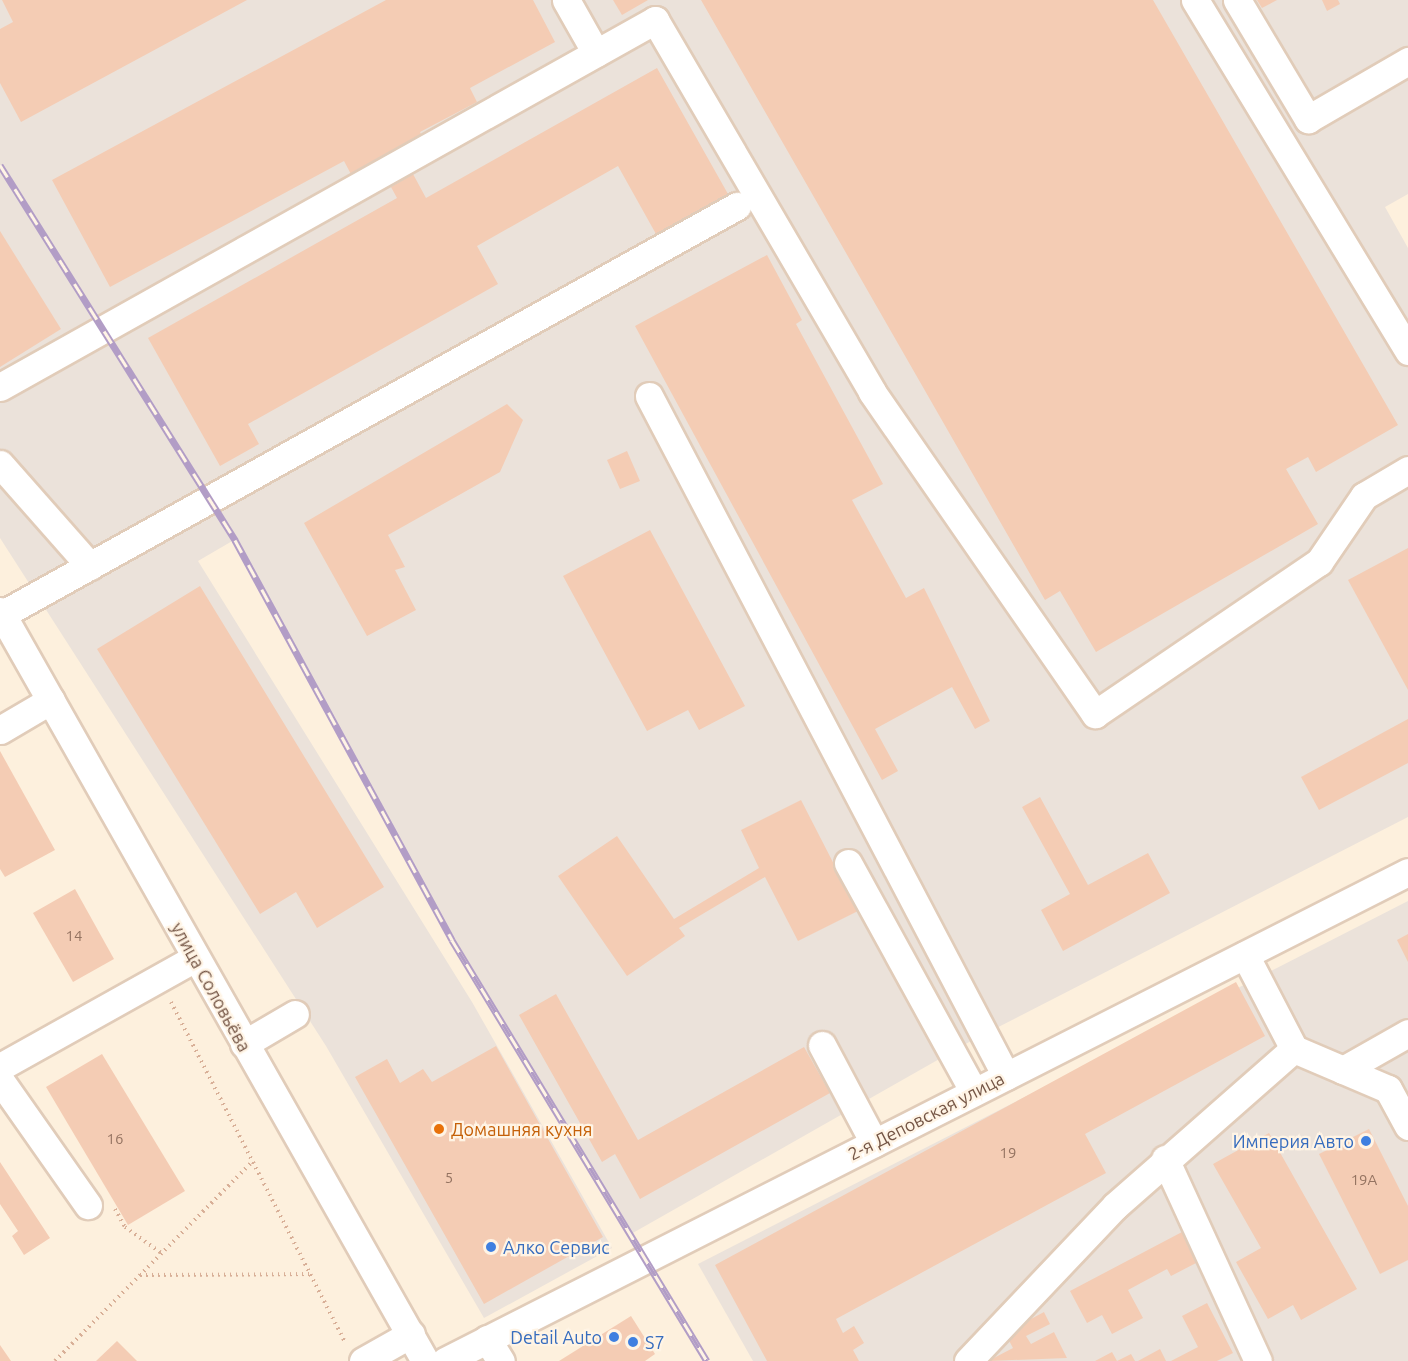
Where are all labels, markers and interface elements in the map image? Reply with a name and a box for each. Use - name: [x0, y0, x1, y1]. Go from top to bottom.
- street label: улица Соловьёва: [167, 919, 255, 1055]
- house number: 14: [66, 927, 82, 945]
- street label: 2-я Деповская улица: [844, 1067, 1008, 1165]
- place label: Домашняя кухня: [451, 1118, 593, 1140]
- marker: Домашняя кухня: [432, 1122, 446, 1136]
- house number: 16: [107, 1130, 123, 1148]
- place label: Империя Авто: [1233, 1130, 1354, 1152]
- marker: Империя Авто: [1359, 1134, 1373, 1148]
- house number: 19: [1000, 1144, 1016, 1162]
- house number: 5: [445, 1169, 453, 1187]
- house number: 19А: [1351, 1171, 1377, 1189]
- place label: Алко Сервис: [503, 1236, 610, 1258]
- marker: Алко Сервис: [484, 1240, 498, 1254]
- place label: Detail Auto: [510, 1326, 602, 1348]
- marker: Detail Auto: [607, 1330, 621, 1344]
- place label: S7: [645, 1331, 665, 1353]
- marker: S7: [626, 1335, 640, 1349]

